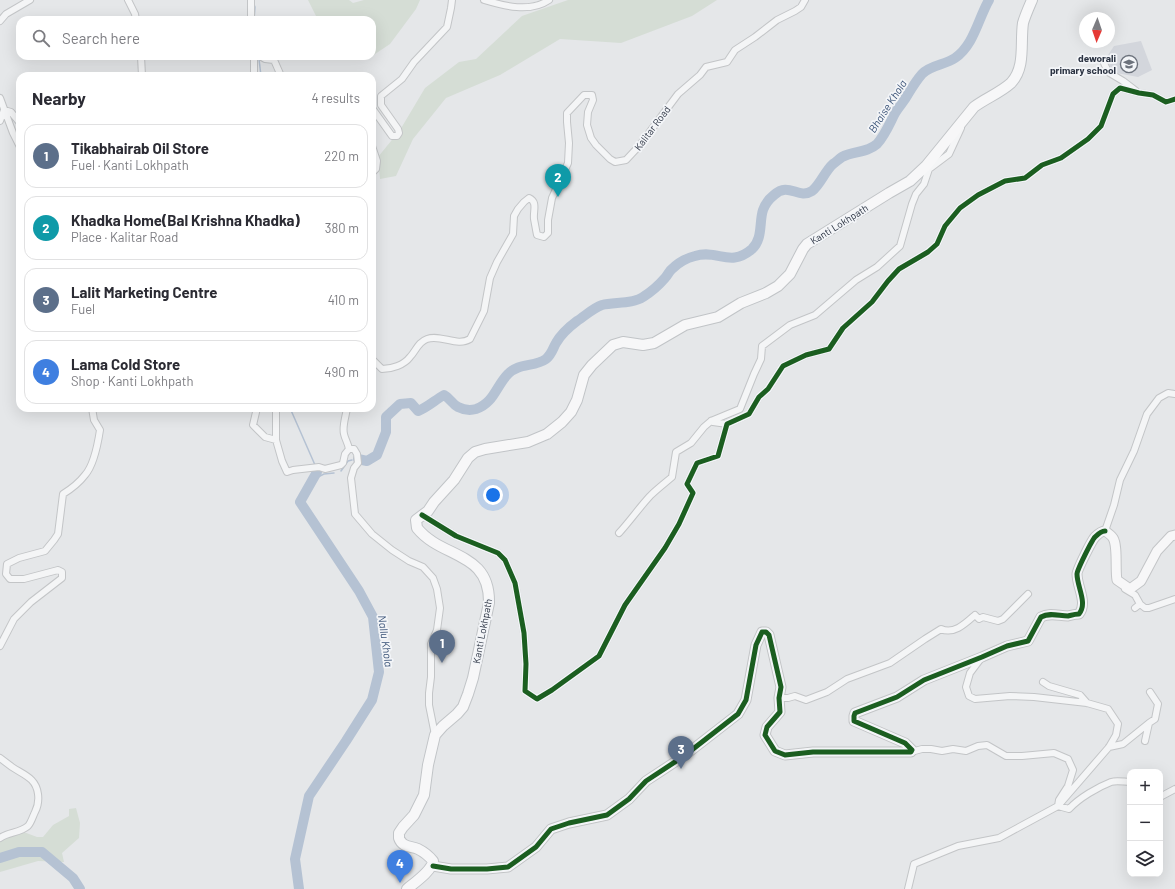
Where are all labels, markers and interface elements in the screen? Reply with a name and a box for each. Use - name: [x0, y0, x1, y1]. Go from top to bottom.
- north arrow: [1079, 12, 1115, 48]
- search box: [16, 16, 376, 60]
- icon: search: [30, 27, 52, 49]
- text: Search here: [62, 29, 140, 47]
- place label: deworali primary school: [1050, 52, 1116, 76]
- school or university icon: deworali primary school: [1119, 54, 1139, 74]
- water label: Bhaise Khola: [865, 77, 909, 135]
- text: Nearby: [32, 88, 86, 108]
- text: 4 results: [312, 90, 360, 106]
- street label: Kalitar Road: [631, 103, 673, 153]
- text: Tikabhairab Oil Store: [71, 139, 209, 157]
- text: 1: [44, 148, 48, 164]
- text: 220 m: [324, 148, 359, 164]
- text: Fuel · Kanti Lokhpath: [71, 157, 189, 173]
- pin: 2: [545, 164, 571, 197]
- street label: Kanti Lokhpath: [808, 201, 870, 247]
- text: Khadka Home(Bal Krishna Khadka): [71, 211, 300, 229]
- text: 2: [42, 220, 50, 236]
- text: 380 m: [325, 220, 359, 236]
- text: Place · Kalitar Road: [71, 229, 178, 245]
- text: Lalit Marketing Centre: [71, 283, 217, 301]
- text: 3: [42, 292, 50, 308]
- text: 410 m: [328, 292, 359, 308]
- text: Fuel: [71, 301, 95, 317]
- text: Lama Cold Store: [71, 355, 180, 373]
- text: 4: [42, 364, 50, 380]
- text: 490 m: [324, 364, 359, 380]
- text: Shop · Kanti Lokhpath: [71, 373, 193, 389]
- your location: [483, 485, 503, 505]
- street label: Kanti Lokhpath: [470, 597, 494, 665]
- water label: Nallu Khola: [376, 614, 396, 668]
- pin: 1: [429, 630, 455, 663]
- pin: 3: [668, 736, 694, 769]
- map controls: [1127, 769, 1163, 877]
- button: +: [1127, 769, 1163, 805]
- button: −: [1127, 805, 1163, 841]
- button: layers: [1127, 841, 1163, 877]
- pin: 4: [387, 850, 413, 883]

